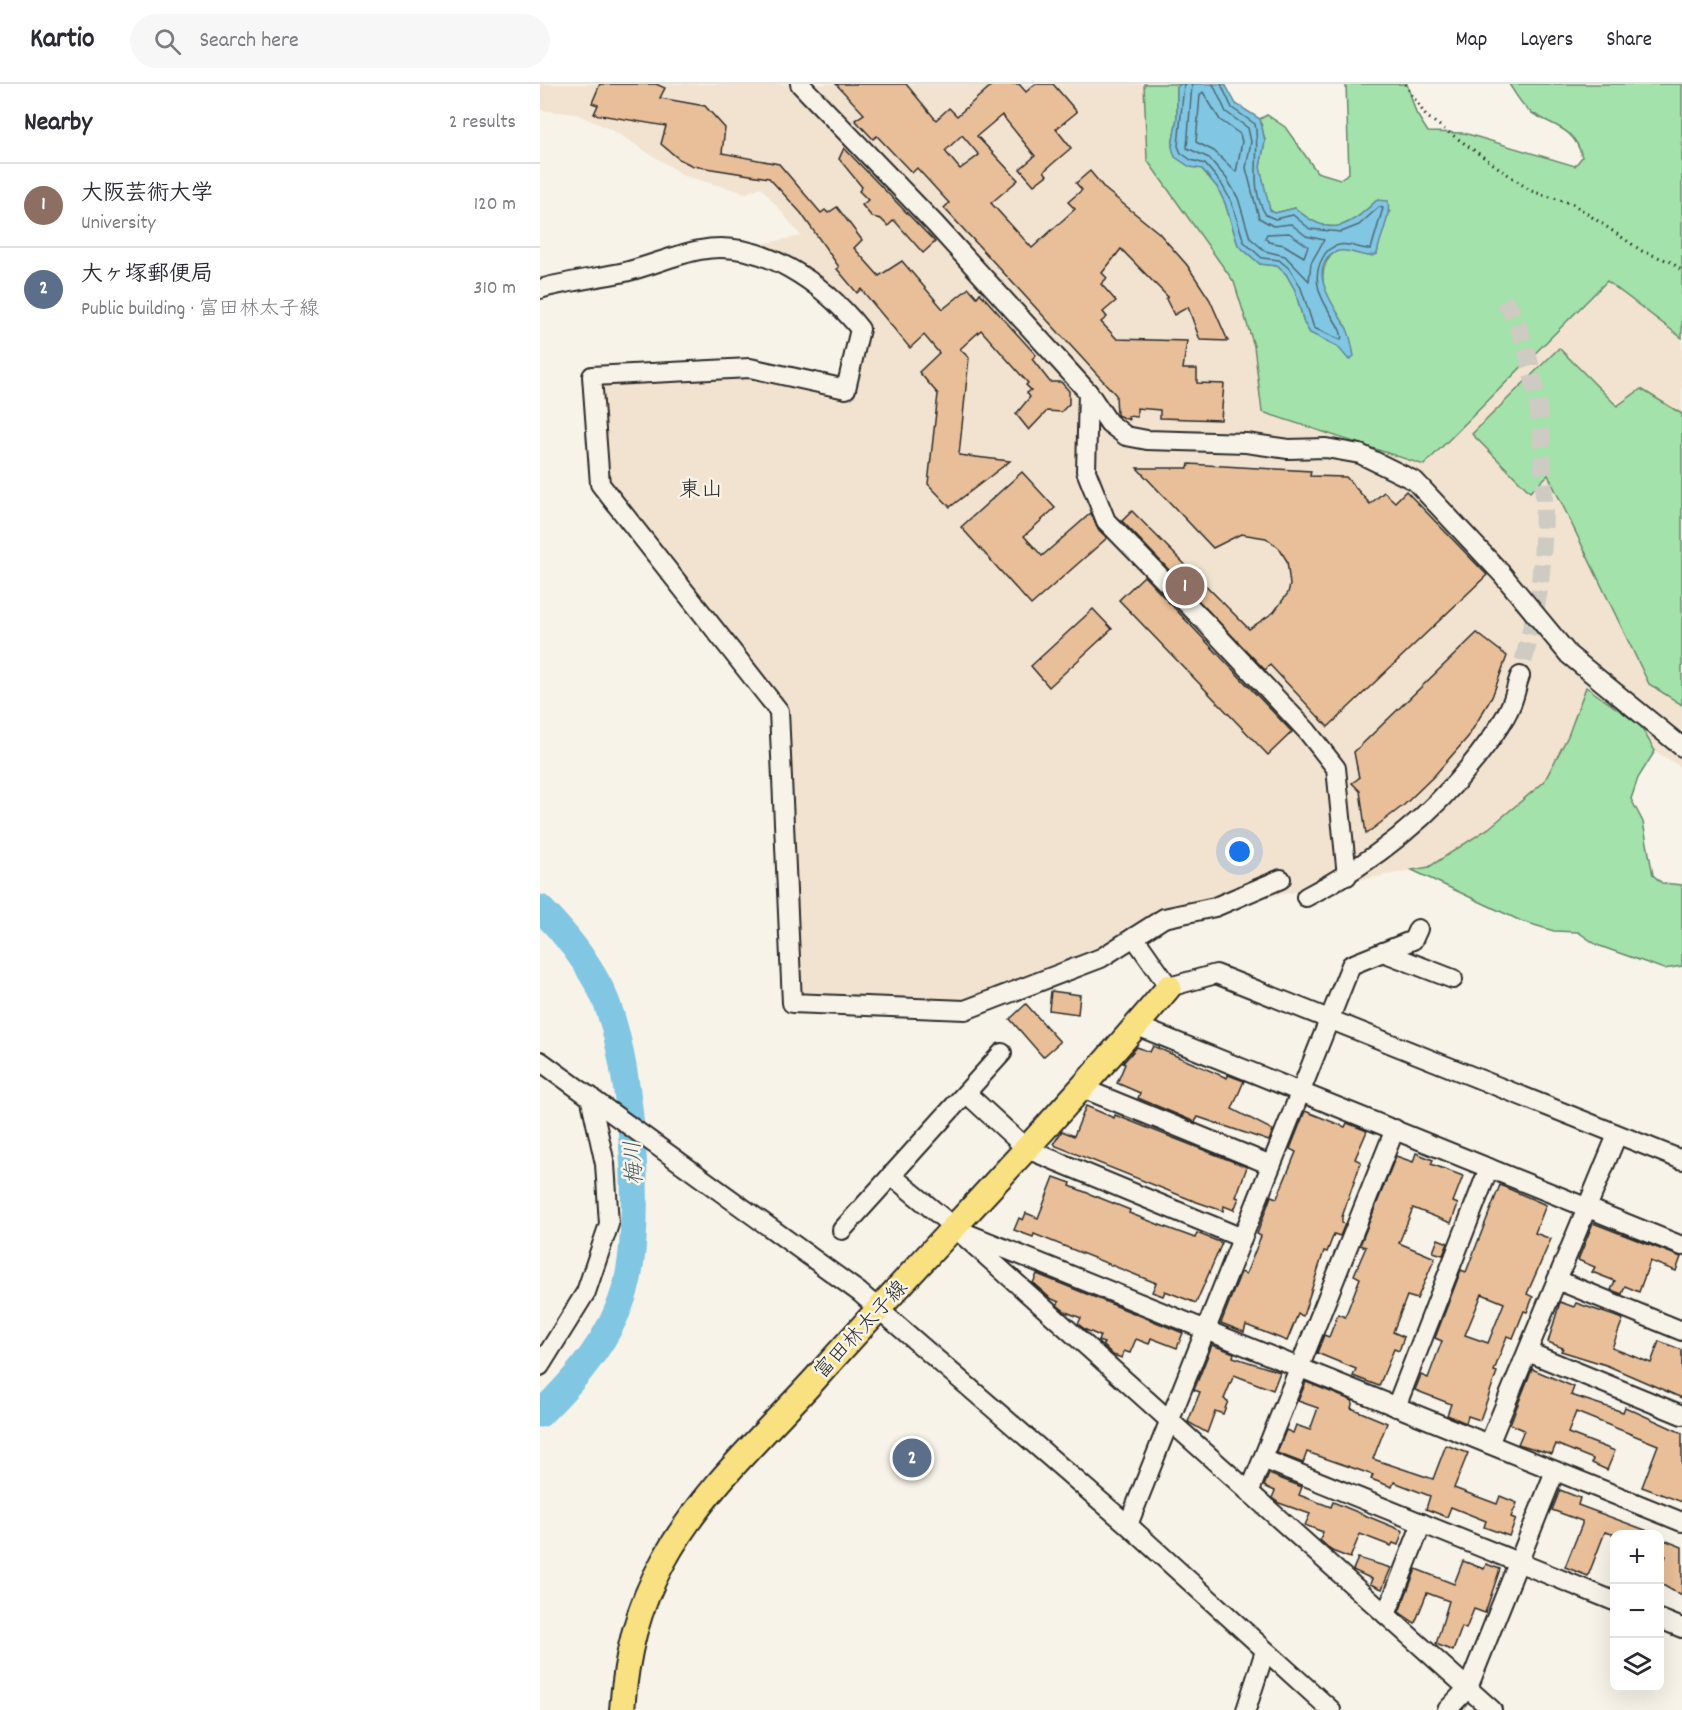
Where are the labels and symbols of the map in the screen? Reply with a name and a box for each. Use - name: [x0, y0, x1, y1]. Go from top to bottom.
- district label: 東山: [679, 476, 723, 507]
- pin: 1: [1166, 564, 1204, 608]
- your location: [1225, 837, 1254, 866]
- water label: 梅川: [619, 1140, 652, 1186]
- street label: 富田林太子線: [808, 1275, 916, 1387]
- pin: 2: [892, 1436, 932, 1480]

